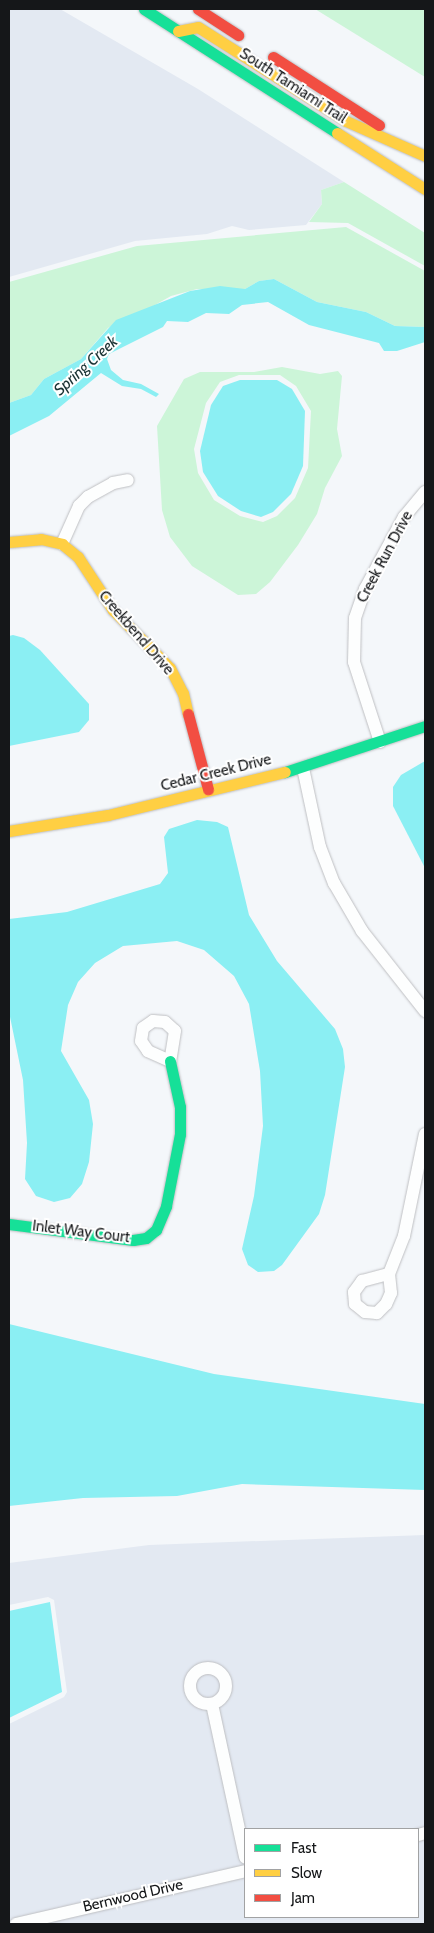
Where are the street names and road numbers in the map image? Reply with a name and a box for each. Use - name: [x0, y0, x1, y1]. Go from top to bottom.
- street label: South Tamiami Trail: [236, 45, 350, 127]
- street label: Creek Run Drive: [353, 508, 417, 606]
- street label: Creekbend Drive: [95, 587, 177, 679]
- street label: Cedar Creek Drive: [159, 751, 273, 795]
- street label: Inlet Way Court: [31, 1217, 131, 1247]
- street label: Bernwood Drive: [81, 1876, 185, 1916]

